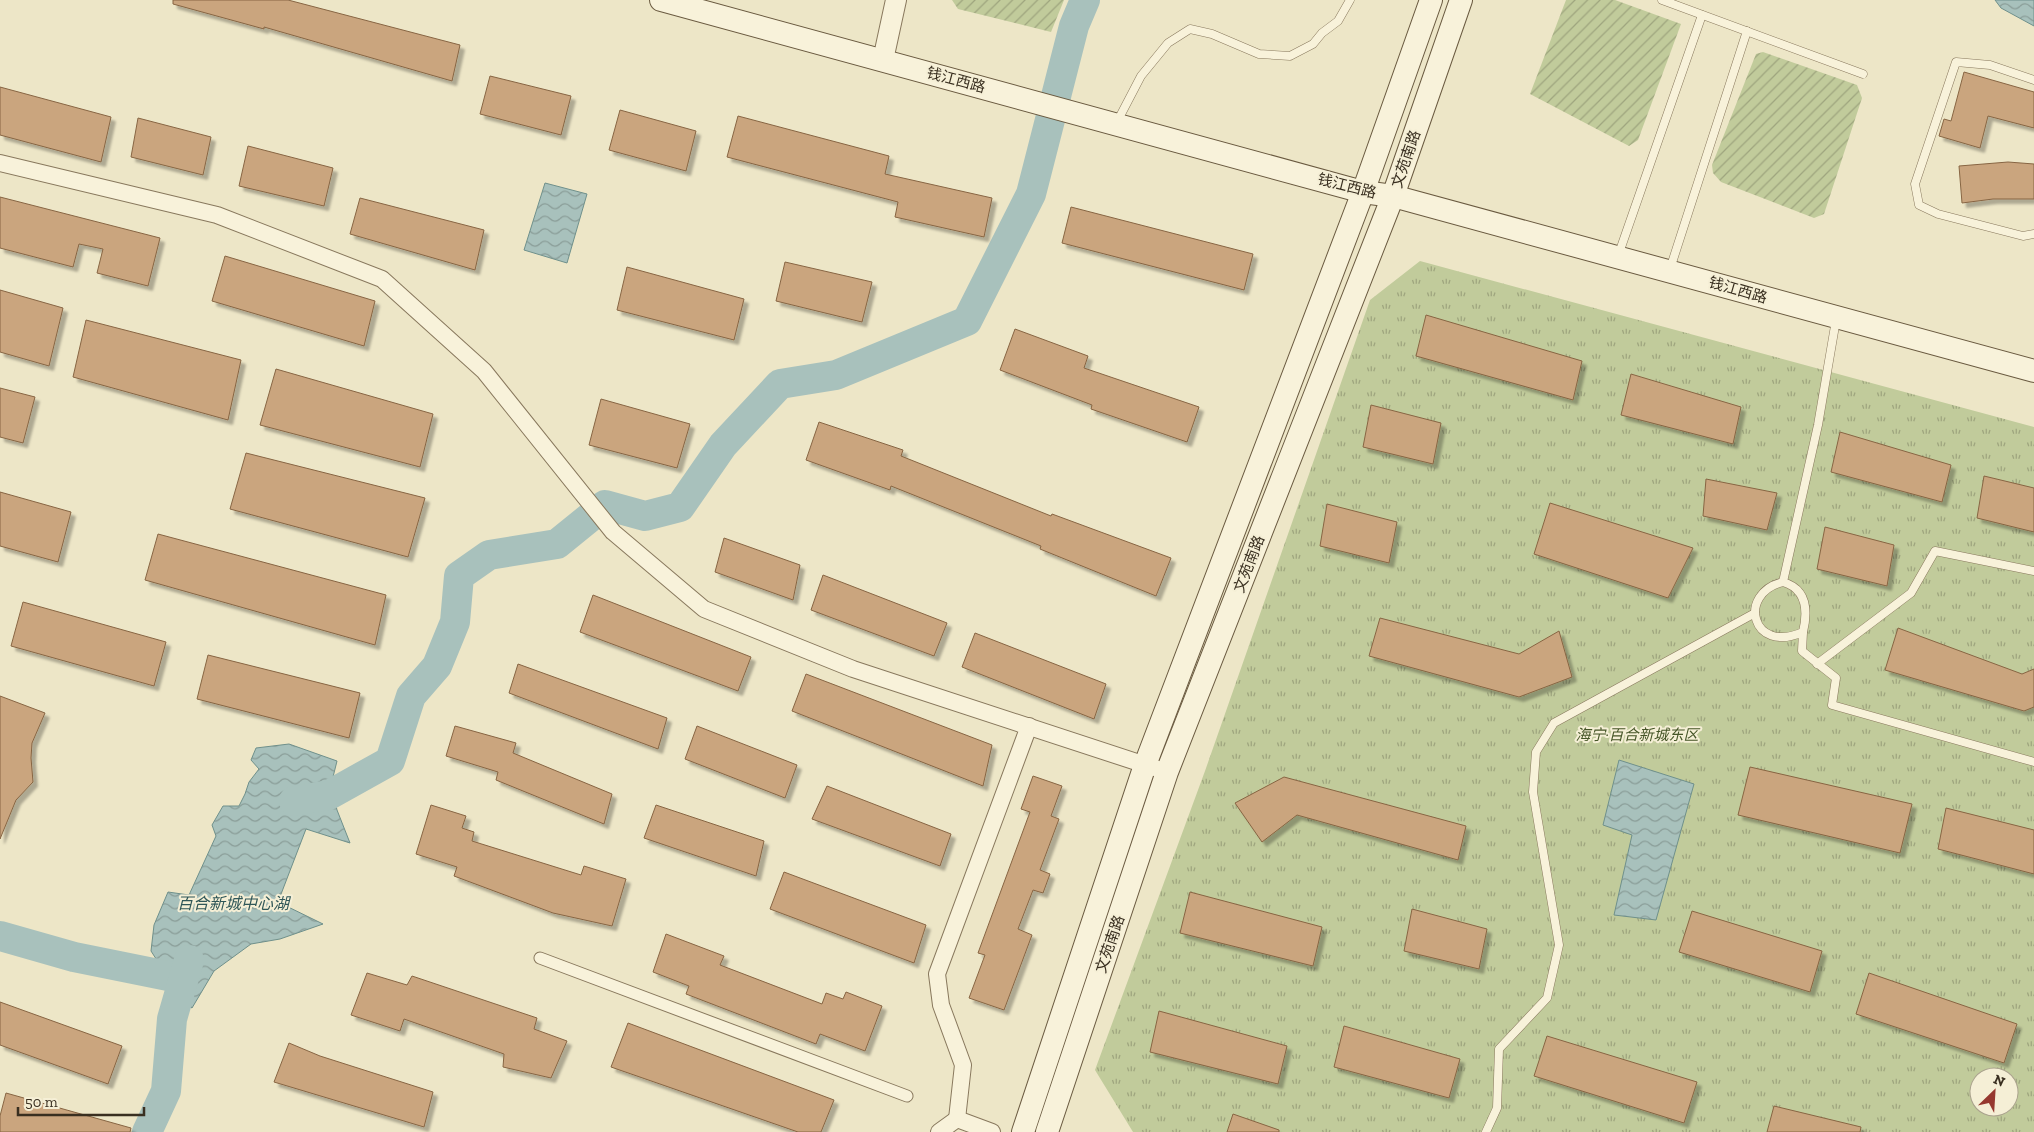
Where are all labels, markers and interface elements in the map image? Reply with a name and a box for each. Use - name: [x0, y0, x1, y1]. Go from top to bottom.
- street label: 钱江西路: [925, 64, 987, 96]
- street label: 文苑南路: [1388, 128, 1424, 190]
- street label: 钱江西路: [1316, 170, 1378, 202]
- street label: 钱江西路: [1707, 273, 1769, 307]
- street label: 文苑南路: [1230, 533, 1268, 595]
- park label: 海宁·百合新城东区: [1575, 726, 1701, 744]
- water label: 百合新城中心湖: [177, 894, 292, 913]
- street label: 文苑南路: [1092, 913, 1128, 975]
- north arrow: [1969, 1067, 2019, 1117]
- text: N: [1991, 1071, 2008, 1091]
- scale bar: [18, 1084, 144, 1116]
- text: 50 m: [25, 1093, 58, 1111]

